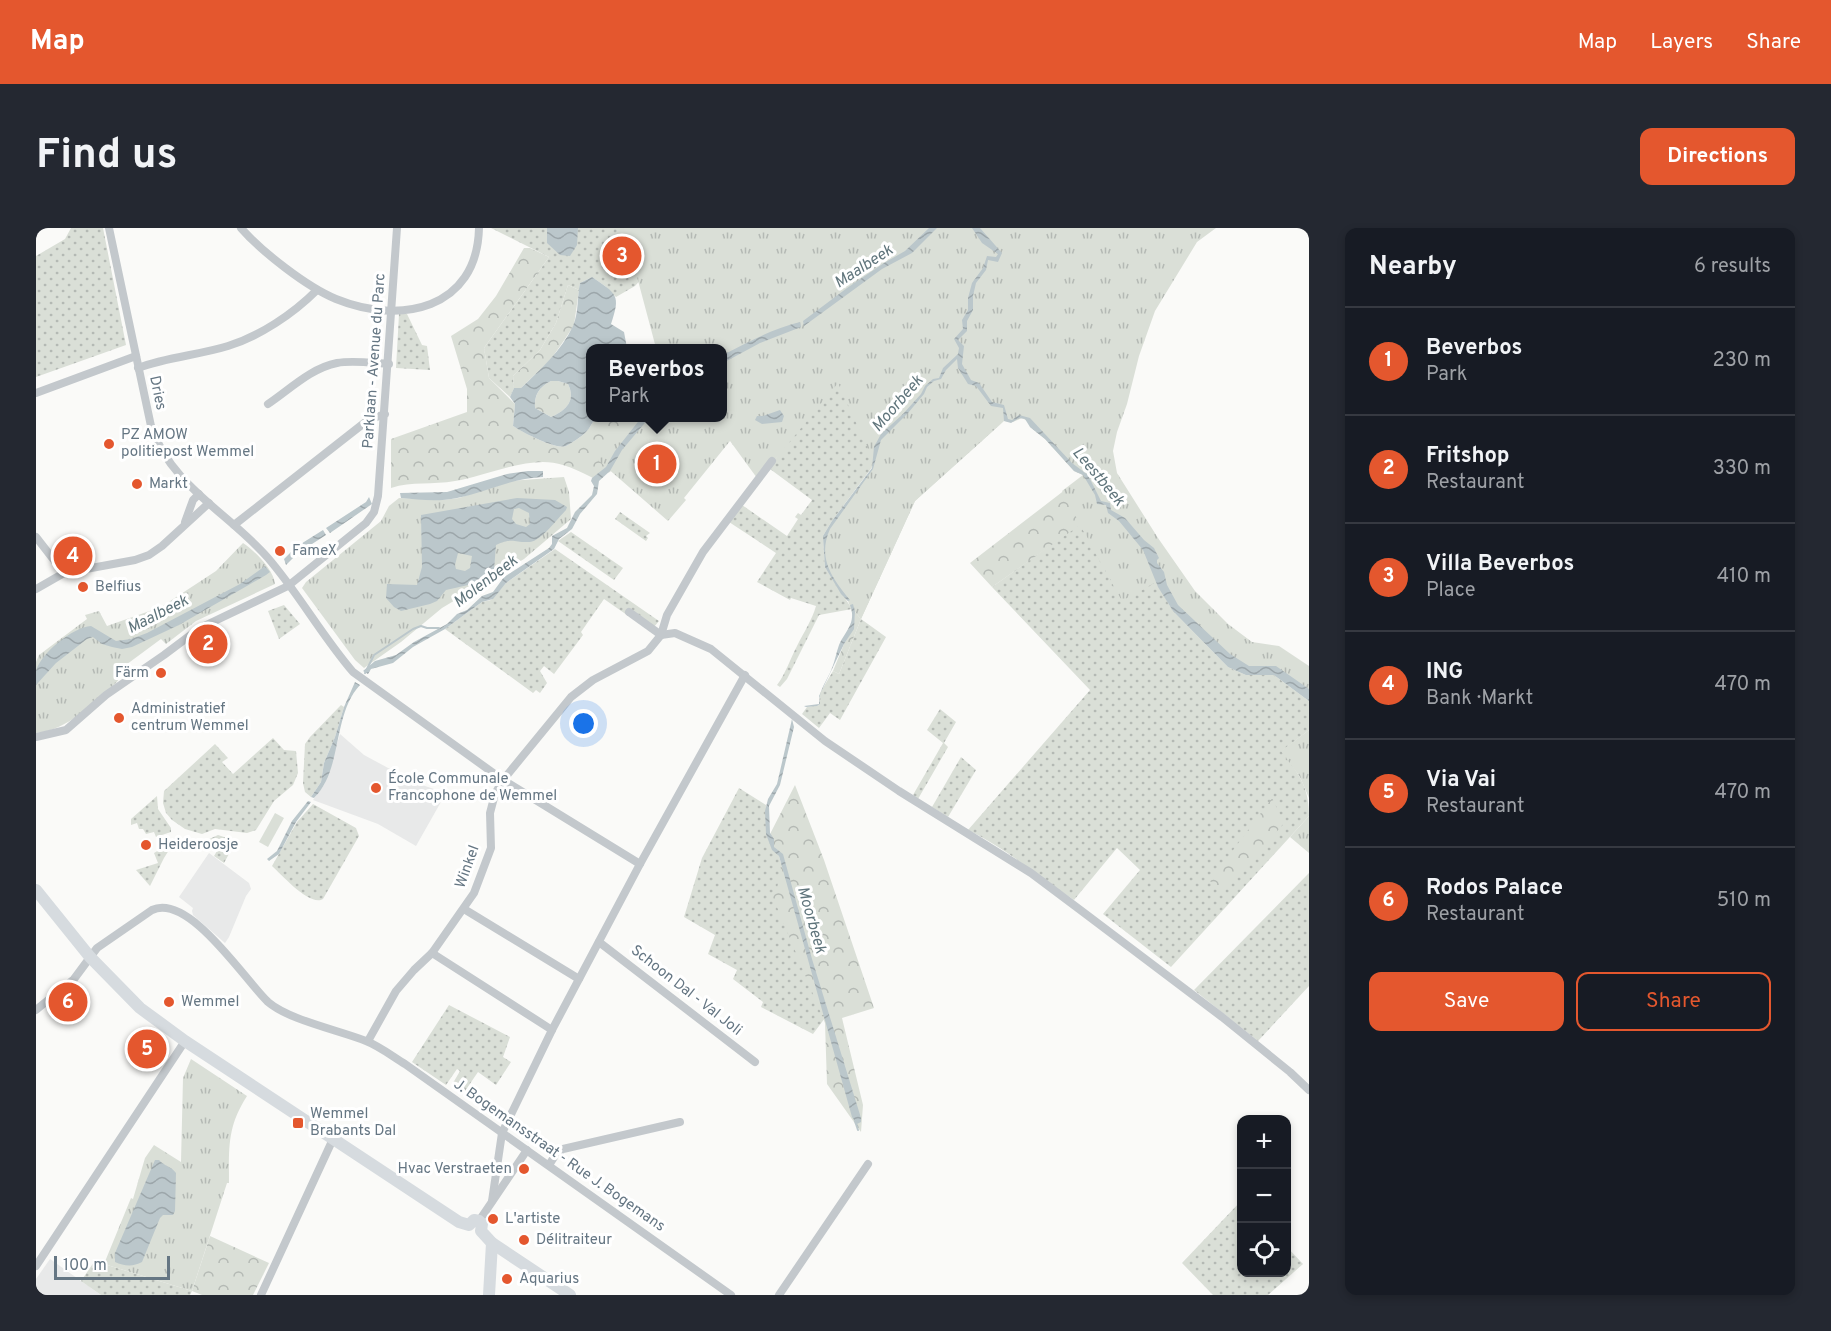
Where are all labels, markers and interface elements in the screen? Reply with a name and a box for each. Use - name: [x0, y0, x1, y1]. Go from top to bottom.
- text: Map: [30, 24, 85, 60]
- text: Map: [1578, 29, 1617, 56]
- text: Layers: [1650, 29, 1713, 56]
- text: Share: [1746, 29, 1801, 56]
- button: Directions: [1640, 128, 1795, 185]
- text: Find us: [36, 130, 177, 183]
- pin: 3: [602, 234, 642, 279]
- water label: Maalbeek: [831, 240, 898, 293]
- text: Nearby: [1369, 251, 1457, 284]
- text: 6 results: [1694, 254, 1771, 280]
- street label: Parklaan - Avenue du Parc: [359, 273, 391, 449]
- text: Beverbos: [1426, 335, 1522, 362]
- popup: [586, 344, 727, 422]
- text: 1: [1385, 348, 1393, 374]
- text: 230 m: [1712, 348, 1771, 374]
- text: Beverbos: [608, 357, 705, 384]
- text: Park: [1426, 362, 1467, 388]
- water label: Moorbeek: [868, 371, 929, 437]
- street label: Dries: [144, 374, 170, 412]
- text: Park: [608, 384, 650, 410]
- place label: PZ AMOW politiepost Wemmel: [121, 426, 254, 462]
- marker: PZ AMOW politiepost Wemmel: [102, 437, 116, 451]
- pin: 1: [638, 442, 676, 486]
- water label: Leestbeek: [1068, 443, 1129, 511]
- text: Fritshop: [1426, 443, 1510, 470]
- text: 2: [1382, 456, 1395, 482]
- text: 330 m: [1713, 456, 1771, 482]
- text: Restaurant: [1426, 470, 1525, 496]
- place label: Markt: [149, 475, 188, 494]
- marker: Markt: [130, 477, 144, 491]
- pin: 4: [54, 534, 93, 578]
- place label: FameX: [292, 542, 337, 561]
- marker: FameX: [273, 544, 287, 558]
- water label: Molenbeek: [450, 551, 523, 613]
- text: Villa Beverbos: [1426, 551, 1574, 578]
- text: 3: [1383, 564, 1395, 590]
- text: 410 m: [1717, 564, 1771, 590]
- place label: Belfius: [95, 578, 141, 597]
- text: Place: [1426, 578, 1476, 604]
- marker: Belfius: [76, 580, 90, 594]
- water label: Maalbeek: [124, 591, 193, 639]
- pin: 2: [188, 622, 228, 666]
- text: ING: [1426, 659, 1463, 686]
- place label: Färm: [115, 664, 149, 683]
- marker: Färm: [154, 666, 168, 680]
- text: 4: [1382, 672, 1395, 698]
- text: 470 m: [1714, 672, 1771, 698]
- text: Bank · Markt: [1426, 686, 1533, 712]
- place label: Administratief centrum Wemmel: [131, 700, 249, 736]
- your location: [569, 709, 598, 738]
- marker: Administratief centrum Wemmel: [112, 711, 126, 725]
- text: Via Vai: [1426, 767, 1496, 794]
- place label: École Communale Francophone de Wemmel: [388, 769, 557, 806]
- text: 5: [1382, 780, 1395, 806]
- text: 470 m: [1714, 780, 1771, 806]
- marker: École Communale Francophone de Wemmel: [369, 781, 383, 795]
- text: Restaurant: [1426, 794, 1525, 820]
- place label: Heideroosje: [158, 836, 238, 855]
- marker: Heideroosje: [139, 838, 153, 852]
- street label: Winkel: [451, 843, 485, 891]
- text: Rodos Palace: [1426, 875, 1563, 902]
- water label: Moorbeek: [792, 884, 830, 957]
- text: 6: [1382, 888, 1395, 914]
- text: 510 m: [1717, 888, 1771, 914]
- text: Restaurant: [1426, 902, 1525, 928]
- street label: Schoon Dal - Val Joli: [626, 942, 746, 1040]
- button: Save: [1369, 972, 1564, 1031]
- button: Share: [1576, 972, 1771, 1031]
- pin: 6: [48, 980, 87, 1024]
- place label: Wemmel: [181, 993, 239, 1012]
- marker: Wemmel: [162, 995, 176, 1009]
- pin: 5: [128, 1026, 166, 1072]
- street label: J. Bogemansstraat - Rue J. Bogemans: [450, 1075, 668, 1237]
- place label: Wemmel Brabants Dal: [310, 1105, 396, 1141]
- map controls: [1237, 1115, 1291, 1277]
- button: +: [1237, 1115, 1291, 1169]
- marker: Wemmel Brabants Dal: [291, 1116, 305, 1130]
- place label: Hvac Verstraeten: [398, 1160, 512, 1179]
- marker: Hvac Verstraeten: [517, 1162, 531, 1176]
- button: −: [1237, 1169, 1291, 1223]
- place label: L'artiste: [505, 1210, 560, 1229]
- marker: L'artiste: [486, 1212, 500, 1226]
- button: locate: [1237, 1223, 1291, 1277]
- place label: Délitraiteur: [536, 1231, 612, 1250]
- marker: Délitraiteur: [517, 1233, 531, 1247]
- scale bar: [54, 1253, 170, 1280]
- text: 100 m: [63, 1256, 107, 1276]
- place label: Aquarius: [519, 1270, 579, 1289]
- marker: Aquarius: [500, 1272, 514, 1286]

